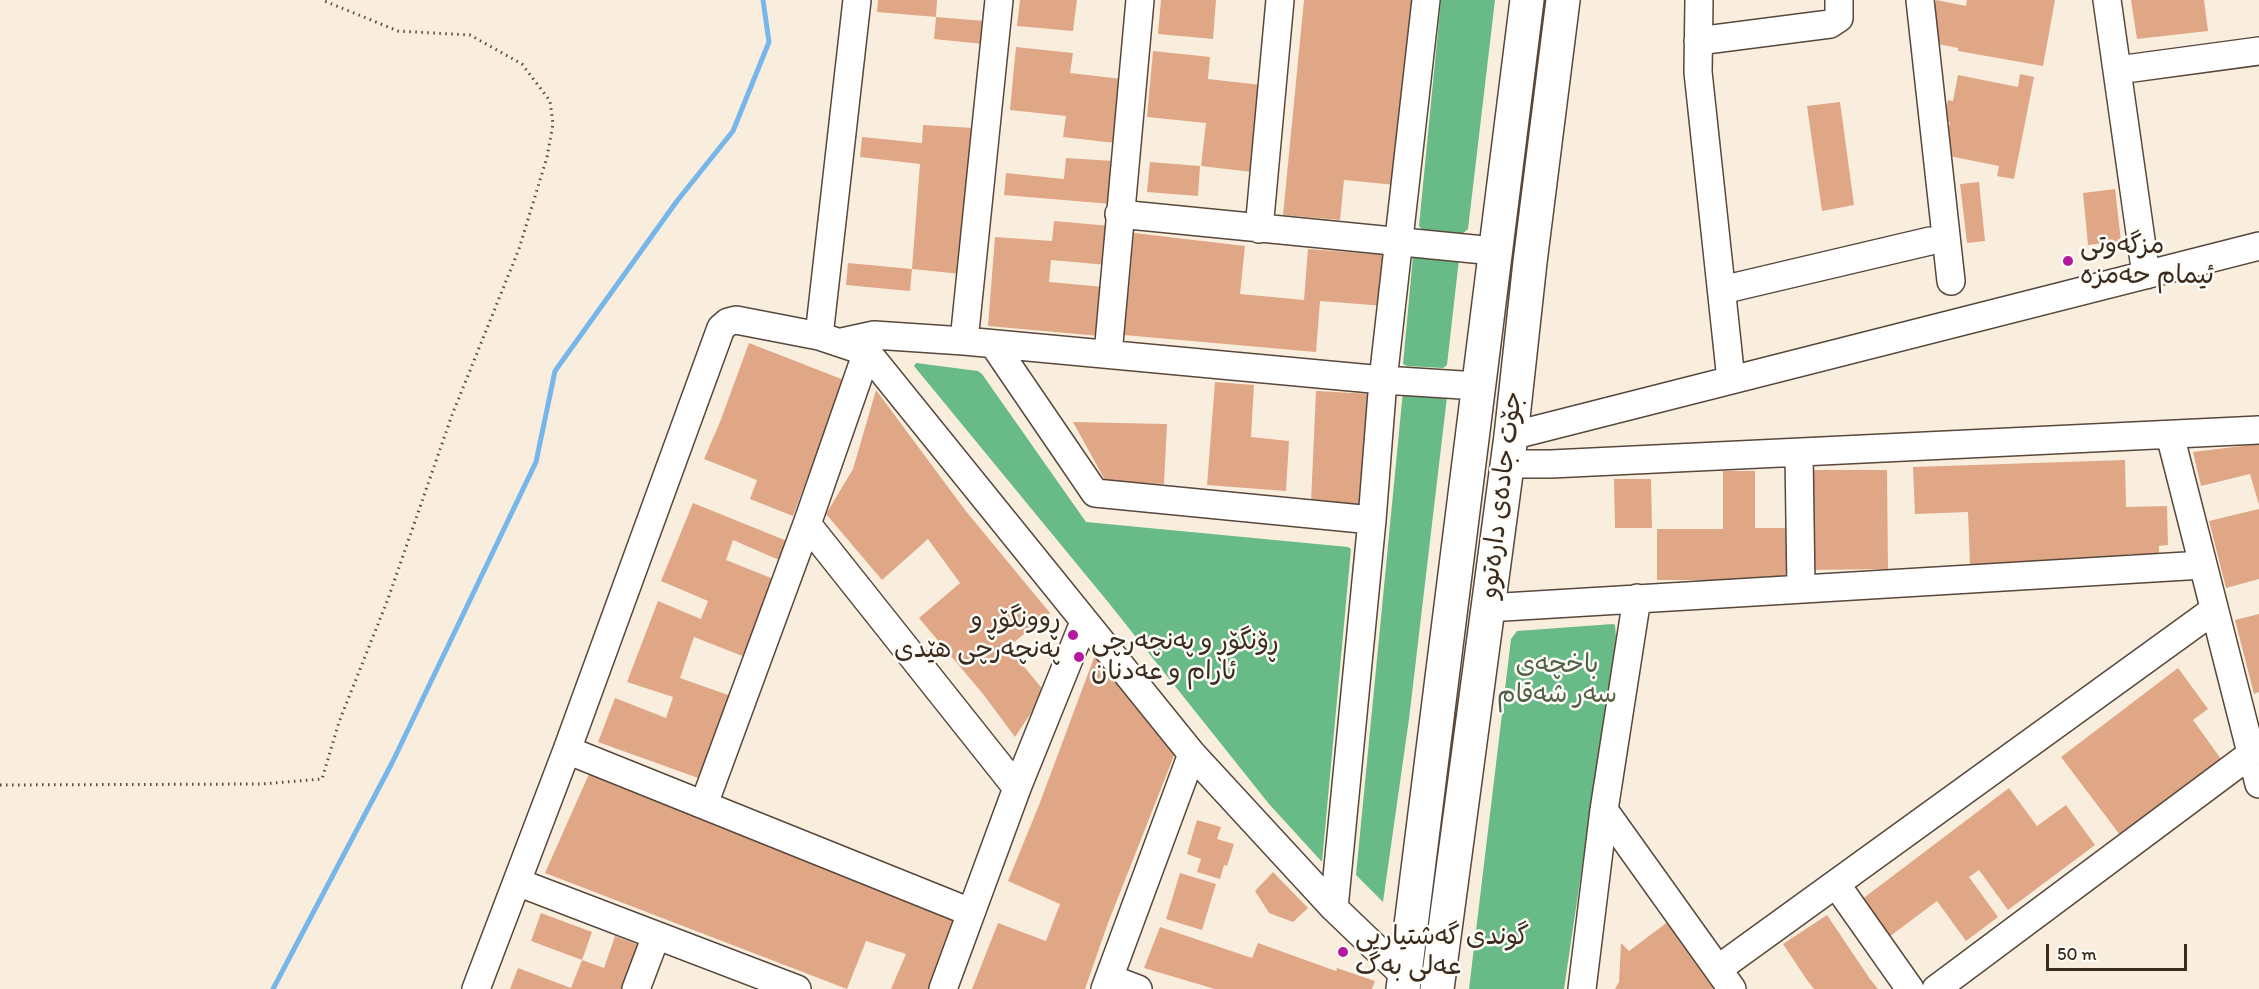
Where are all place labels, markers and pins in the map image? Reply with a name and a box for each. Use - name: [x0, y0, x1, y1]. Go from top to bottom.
- place label: مزگەوتی ئیمام حەمزە: [2080, 230, 2214, 292]
- marker: مزگەوتی ئیمام حەمزە: [2061, 254, 2075, 268]
- place label: ڕوونگۆڕ و پەنچەرچی هێدی: [894, 604, 1061, 666]
- place label: ڕۆنگۆڕ و پەنچەرچی ئارام و عەدنان: [1091, 626, 1279, 688]
- marker: ڕوونگۆڕ و پەنچەرچی هێدی: [1066, 628, 1080, 642]
- marker: ڕۆنگۆڕ و پەنچەرچی ئارام و عەدنان: [1072, 650, 1086, 664]
- place label: گوندی گەشتیاریی عەلی بەگ: [1355, 921, 1529, 982]
- marker: گوندی گەشتیاریی عەلی بەگ: [1336, 945, 1350, 959]

